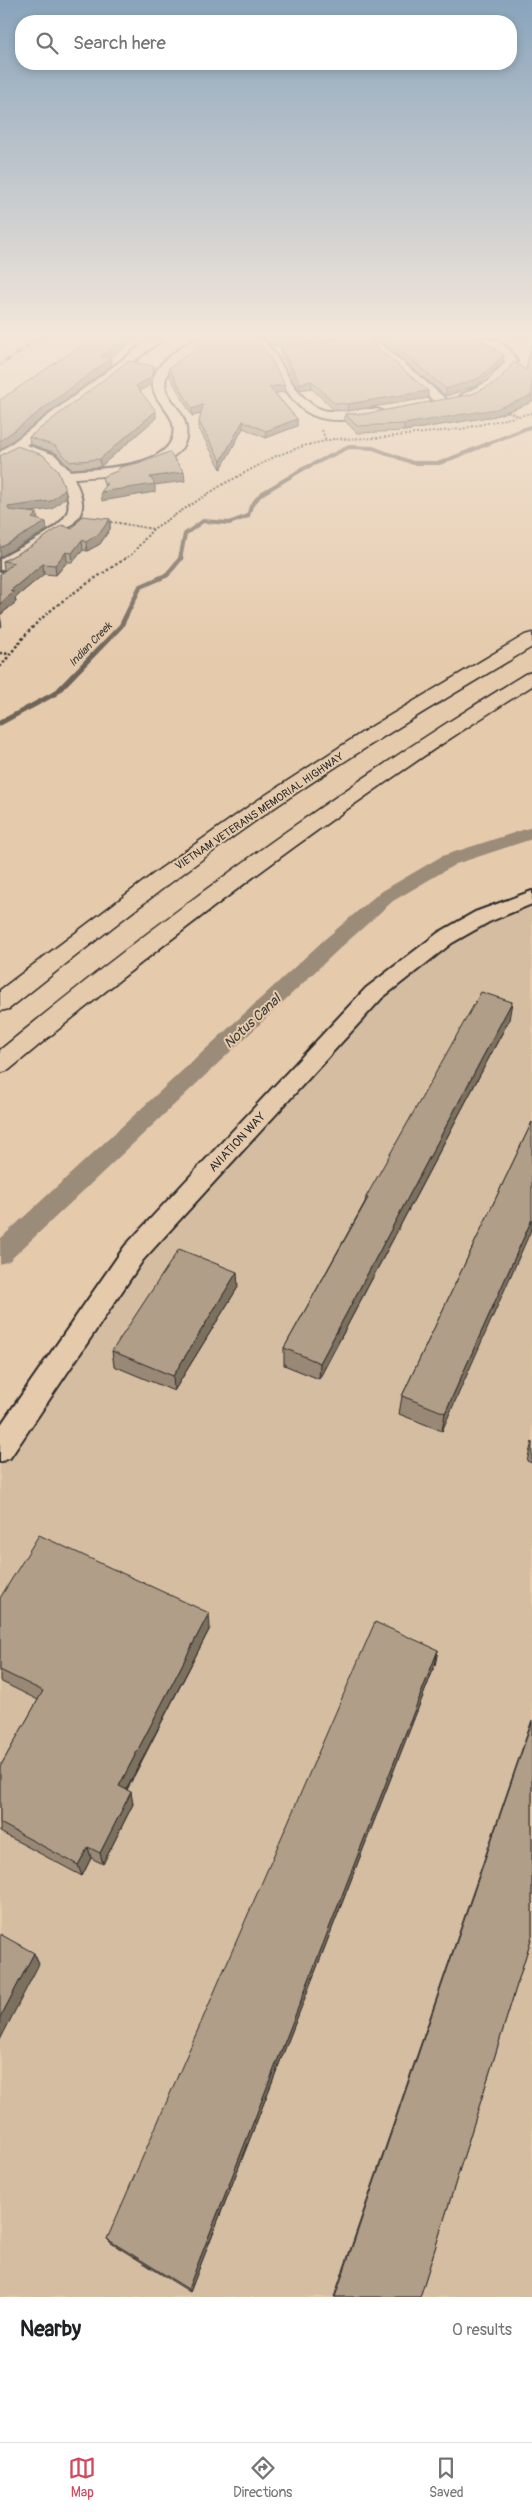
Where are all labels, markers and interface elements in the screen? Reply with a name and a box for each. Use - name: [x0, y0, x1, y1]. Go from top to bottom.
- search box: [15, 15, 517, 70]
- icon: search: [33, 29, 61, 57]
- text: Search here: [73, 31, 166, 55]
- water label: Indian Creek: [66, 619, 115, 669]
- street label: VIETNAM VETERANS MEMORIAL HIGHWAY: [173, 750, 346, 873]
- water label: Notus Canal: [220, 990, 285, 1052]
- street label: AVIATION WAY: [206, 1109, 269, 1175]
- text: Nearby: [20, 2316, 81, 2343]
- text: 0 results: [452, 2320, 512, 2340]
- tab: Map: [68, 2454, 96, 2501]
- tab: Directions: [233, 2454, 292, 2501]
- tab: Saved: [429, 2454, 464, 2501]

